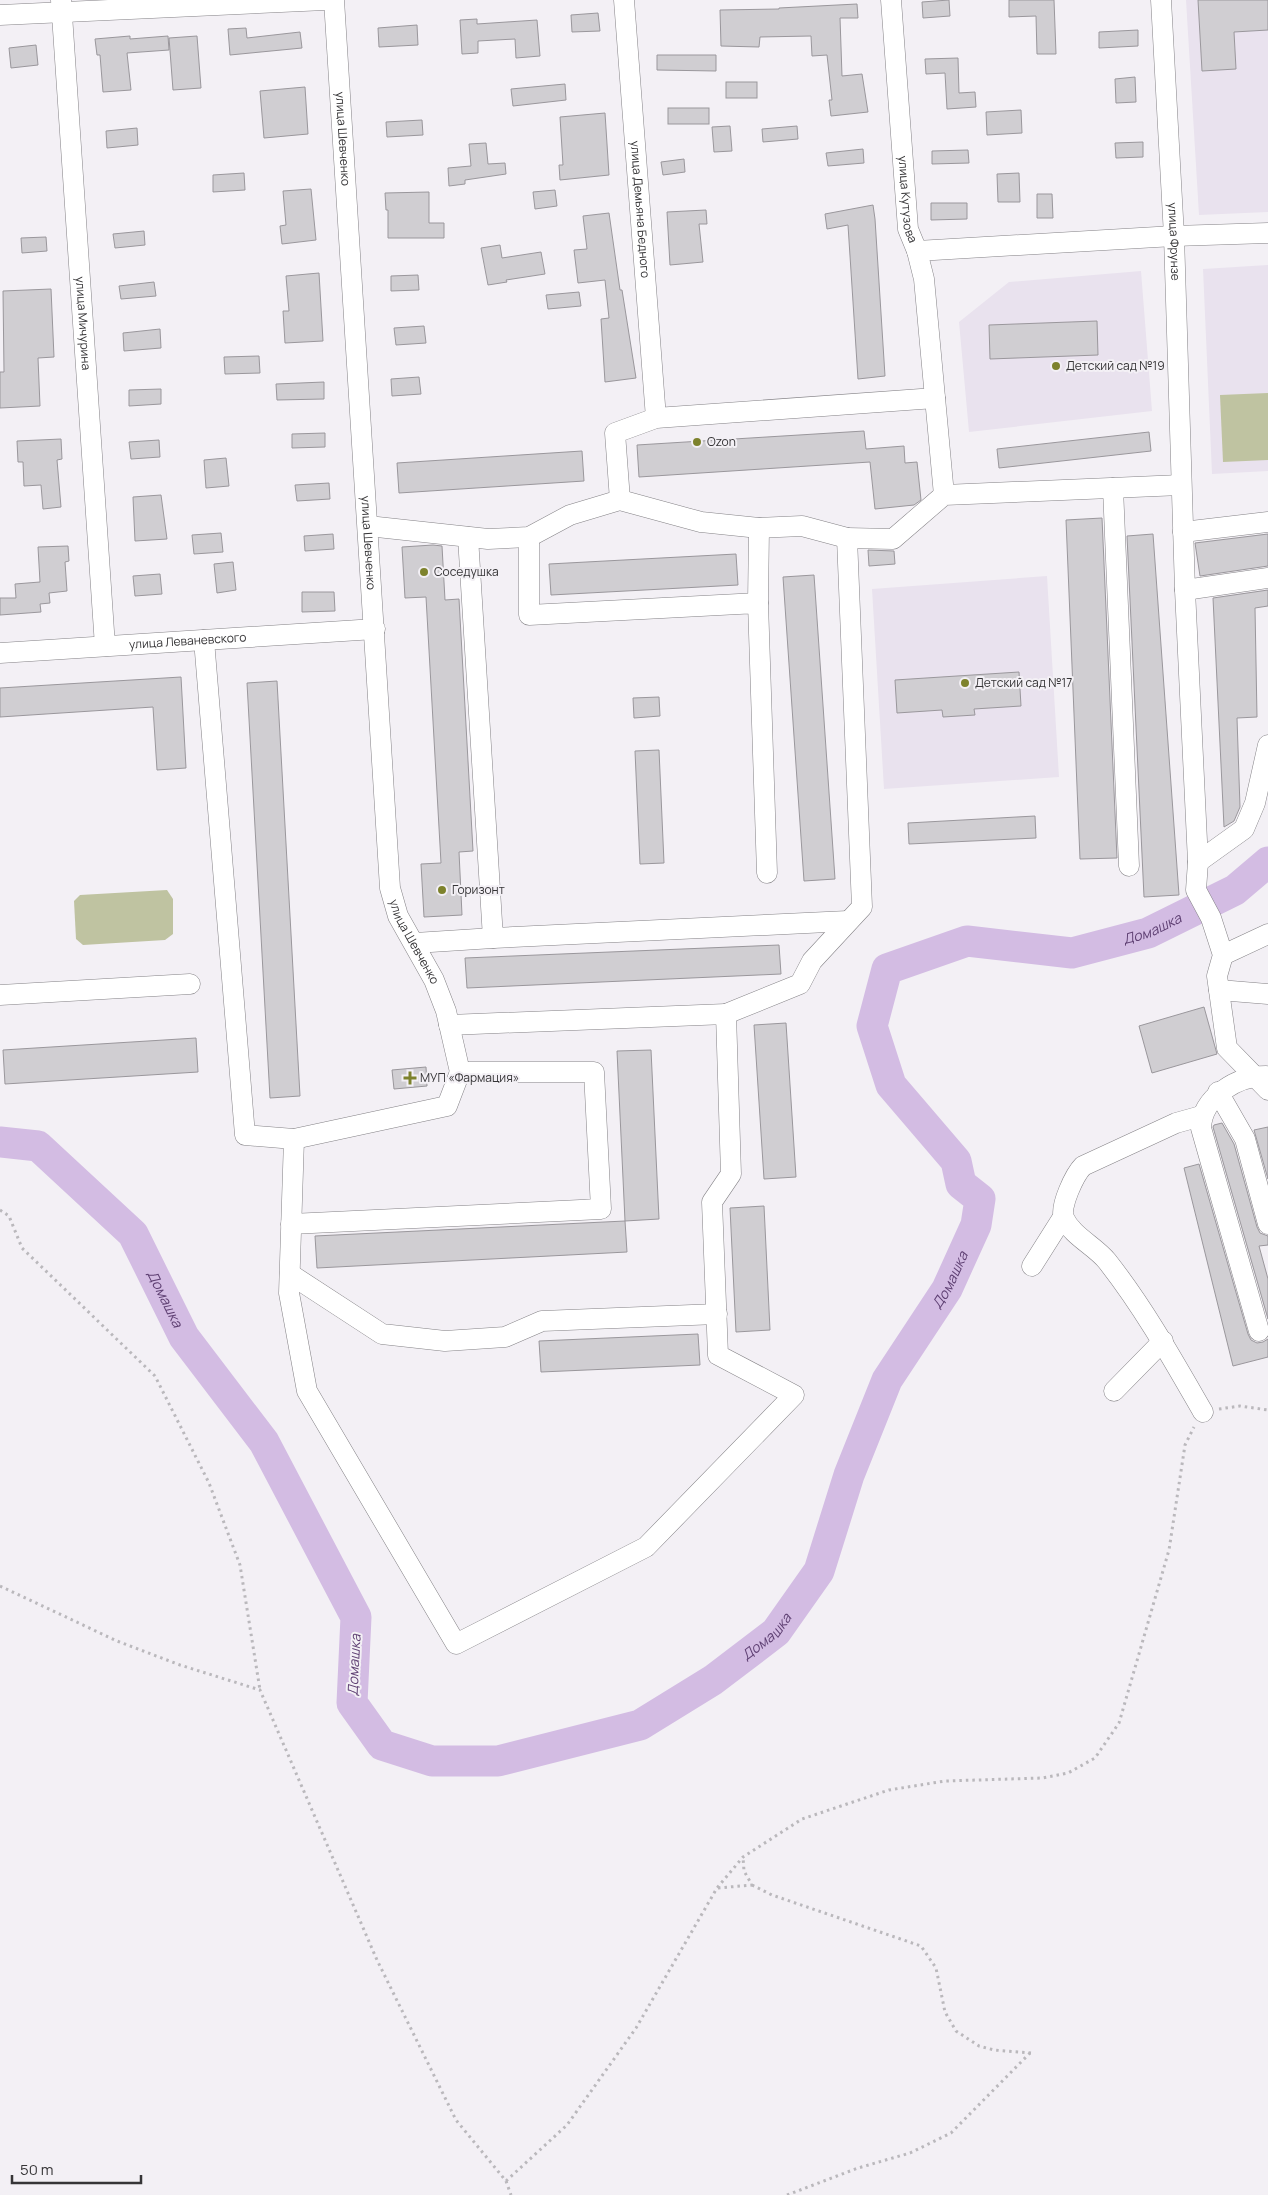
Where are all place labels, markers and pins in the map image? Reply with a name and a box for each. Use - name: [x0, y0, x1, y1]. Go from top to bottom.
- place label: Детский сад №19: [1066, 357, 1165, 374]
- marker: Детский сад №19: [1050, 360, 1062, 372]
- place label: Ozon: [707, 433, 736, 450]
- marker: Ozon: [691, 436, 703, 448]
- place label: Соседушка: [434, 563, 499, 580]
- marker: Соседушка: [418, 566, 430, 578]
- place label: Детский сад №17: [975, 674, 1072, 691]
- marker: Детский сад №17: [959, 677, 971, 689]
- place label: Горизонт: [452, 881, 505, 898]
- marker: Горизонт: [436, 884, 448, 896]
- place label: МУП «Фармация»: [420, 1069, 519, 1086]
- marker: МУП «Фармация»: [404, 1072, 416, 1084]

